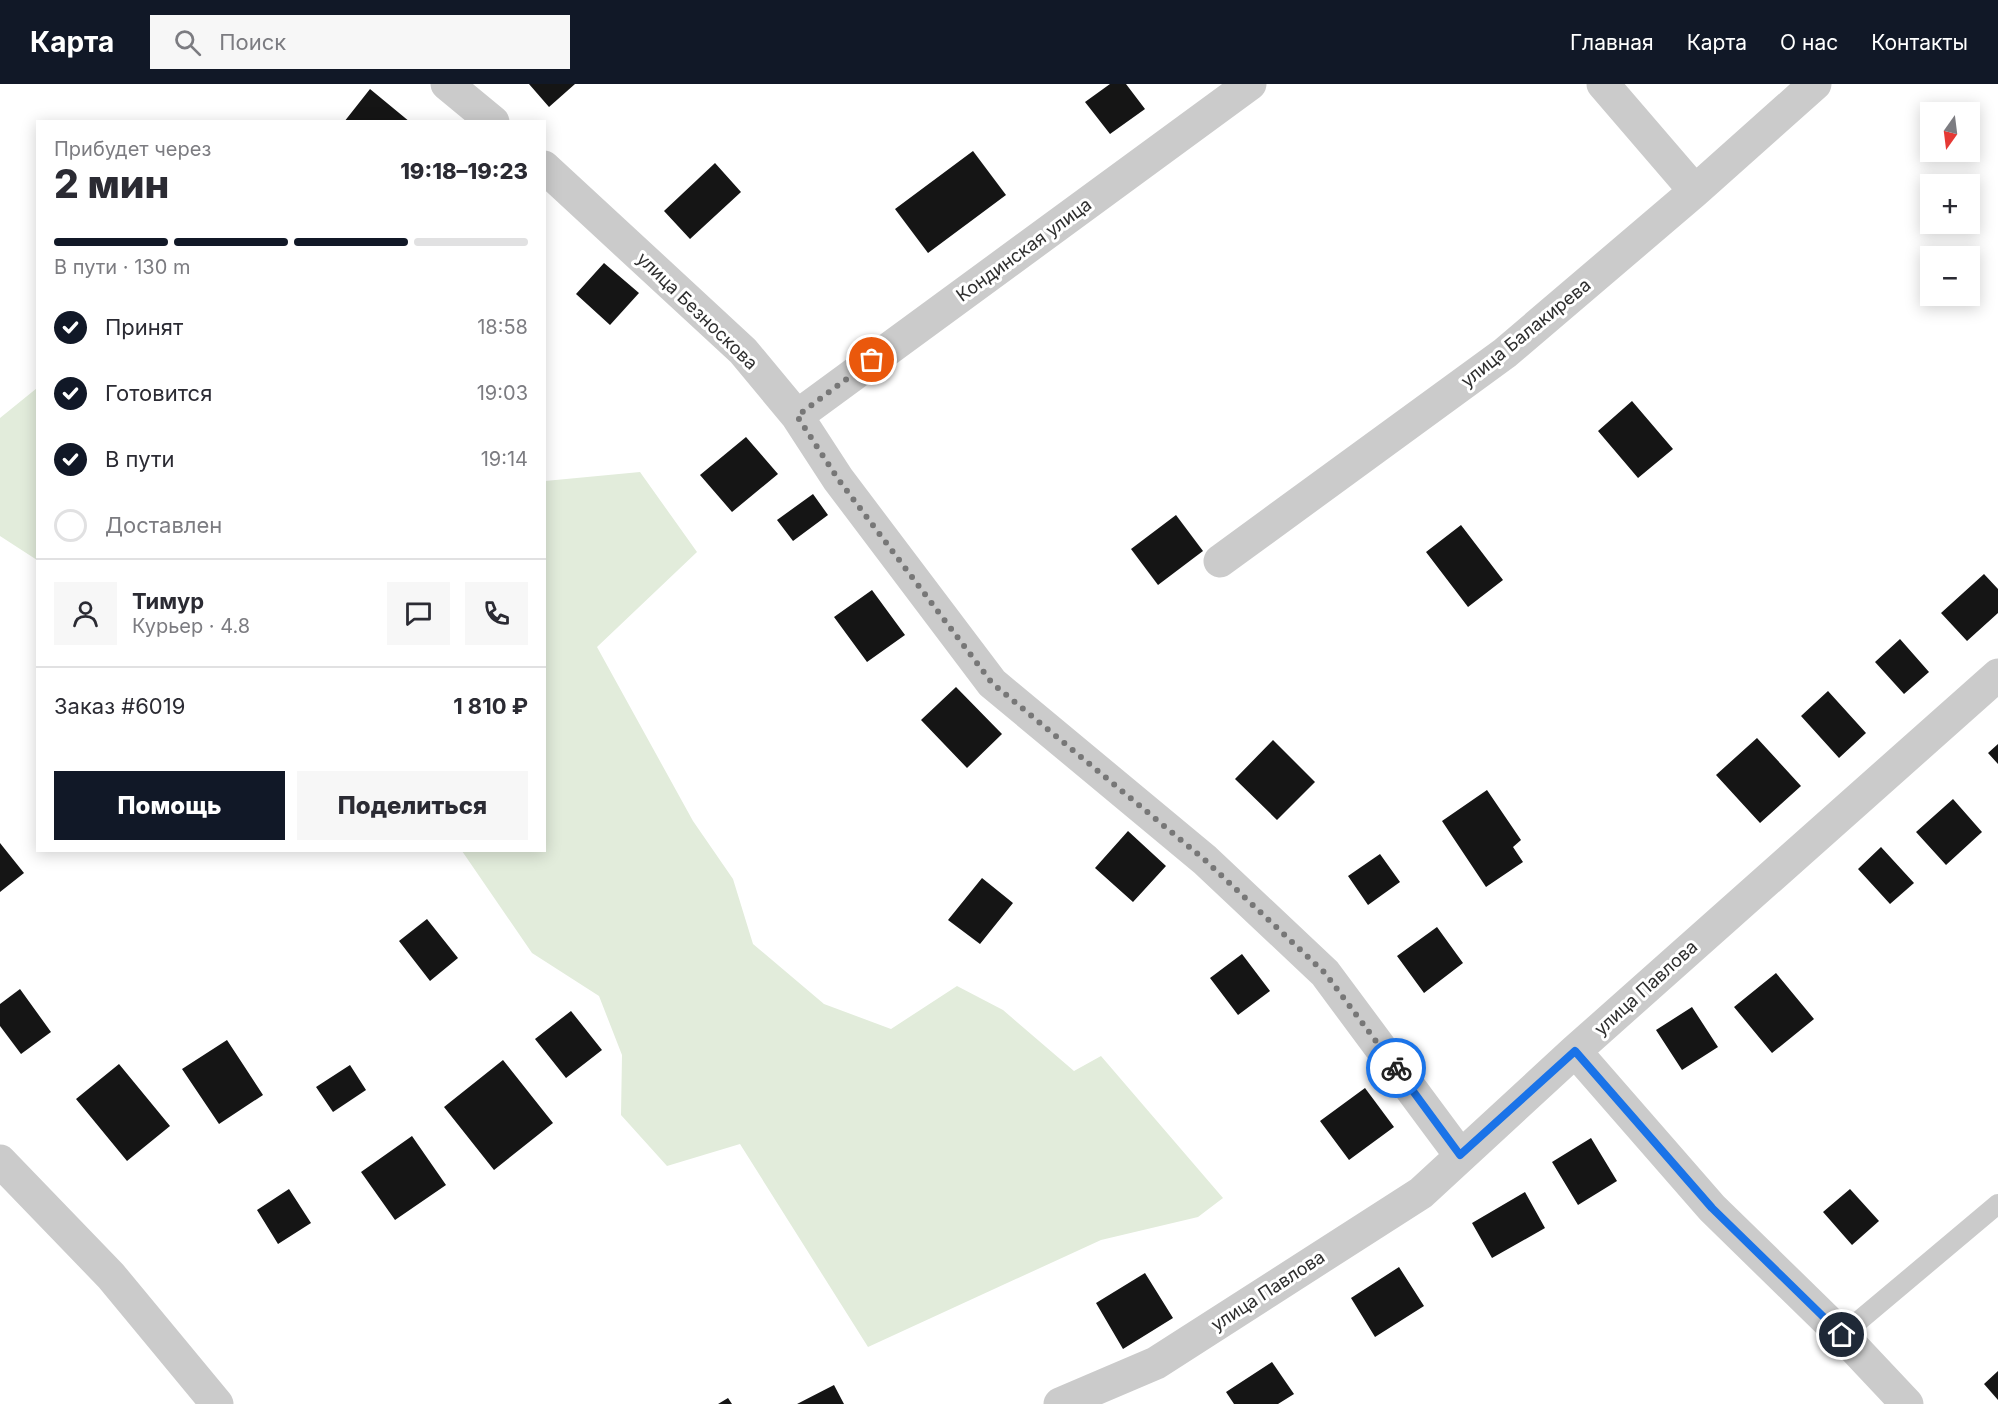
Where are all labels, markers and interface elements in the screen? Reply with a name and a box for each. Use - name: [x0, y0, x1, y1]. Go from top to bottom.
- search box: [150, 15, 570, 69]
- text: Карта: [30, 25, 114, 59]
- icon: search: [171, 26, 204, 59]
- text: Поиск: [219, 29, 286, 55]
- text: Главная: [1570, 30, 1654, 55]
- text: Карта: [1687, 30, 1747, 55]
- text: О нас: [1780, 30, 1838, 55]
- text: Контакты: [1871, 30, 1968, 55]
- north arrow: [1920, 102, 1980, 162]
- map controls: [1920, 102, 1980, 306]
- text: Прибудет через: [54, 137, 211, 161]
- text: 19:18–19:23: [400, 158, 528, 184]
- text: 2 мин: [54, 160, 169, 207]
- button: +: [1920, 174, 1980, 234]
- street label: Кондинская улица: [952, 194, 1095, 306]
- button: −: [1920, 246, 1980, 306]
- street label: улица Безноскова: [633, 248, 762, 374]
- text: В пути · 130 m: [54, 255, 190, 279]
- street label: улица Балакирева: [1457, 274, 1595, 391]
- icon: check: [54, 311, 87, 344]
- text: Принят: [105, 314, 183, 340]
- text: 18:58: [477, 315, 528, 339]
- pin: [846, 334, 897, 385]
- icon: bag: [855, 343, 888, 376]
- icon: check: [54, 377, 87, 410]
- text: Готовится: [105, 380, 212, 406]
- text: 19:03: [477, 381, 528, 405]
- icon: check: [54, 443, 87, 476]
- text: В пути: [105, 446, 174, 472]
- text: 19:14: [481, 447, 528, 471]
- text: Доставлен: [105, 512, 222, 538]
- button: person: [54, 582, 117, 645]
- button: chat: [387, 582, 450, 645]
- button: phone: [465, 582, 528, 645]
- text: Тимур: [132, 588, 204, 614]
- text: Курьер · 4.8: [132, 614, 250, 638]
- text: Заказ #6019: [54, 693, 185, 719]
- text: 1 810 ₽: [453, 693, 528, 719]
- button: Помощь: [54, 771, 285, 840]
- button: Поделиться: [297, 771, 528, 840]
- street label: улица Павлова: [1590, 936, 1701, 1039]
- courier: [1366, 1038, 1426, 1098]
- icon: bike: [1380, 1052, 1413, 1085]
- street label: улица Павлова: [1207, 1246, 1329, 1335]
- pin: [1816, 1309, 1867, 1360]
- icon: home: [1825, 1318, 1858, 1351]

